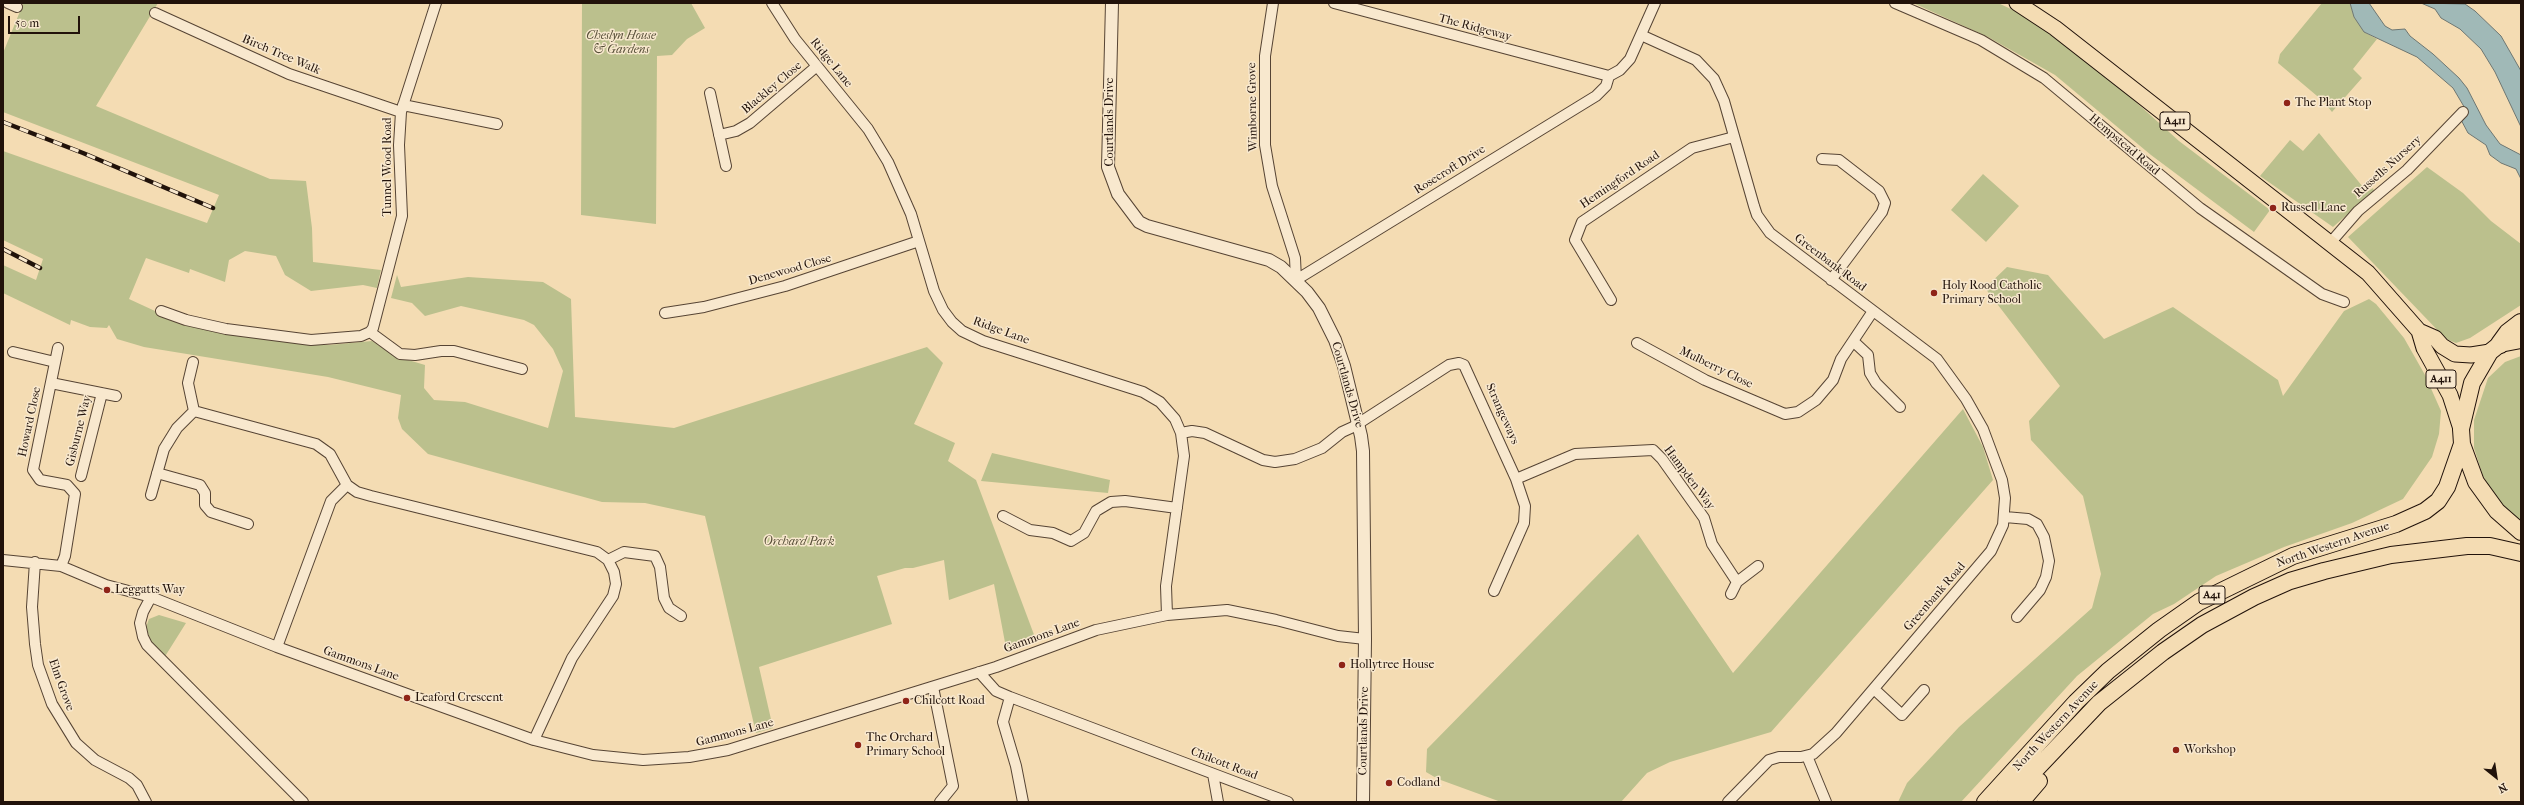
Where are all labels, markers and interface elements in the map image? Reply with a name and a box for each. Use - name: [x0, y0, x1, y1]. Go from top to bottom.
- scale bar: [10, 8, 82, 34]
- street label: The Ridgeway: [1437, 11, 1513, 45]
- text: 50 m: [15, 16, 39, 30]
- park label: Cheslyn House & Gardens: [586, 29, 656, 57]
- street label: Birch Tree Walk: [240, 32, 322, 78]
- street label: Ridge Lane: [807, 35, 855, 91]
- street label: Blackley Close: [739, 59, 805, 117]
- street label: Wimborne Grove: [1245, 62, 1261, 152]
- street label: Courtlands Drive: [1103, 78, 1117, 166]
- place label: The Plant Stop: [2295, 96, 2371, 110]
- marker: The Plant Stop: [2282, 98, 2292, 108]
- street label: Hempstead Road: [2086, 111, 2162, 179]
- road number: A411: [2160, 112, 2190, 130]
- street label: Tunnel Wood Road: [381, 117, 395, 217]
- street label: Russells Nursery: [2351, 133, 2425, 201]
- street label: Rosecroft Drive: [1412, 142, 1488, 198]
- street label: Hemingford Road: [1578, 148, 1662, 212]
- place label: Russell Lane: [2281, 201, 2346, 215]
- marker: Russell Lane: [2268, 203, 2278, 213]
- street label: Greenbank Road: [1791, 231, 1869, 295]
- street label: Denewood Close: [747, 251, 833, 289]
- place label: Holy Rood Catholic Primary School: [1942, 279, 2042, 307]
- marker: Holy Rood Catholic Primary School: [1929, 288, 1939, 298]
- street label: Ridge Lane: [971, 314, 1031, 348]
- street label: Courtlands Drive: [1328, 340, 1366, 430]
- street label: Mulberry Close: [1677, 344, 1755, 392]
- road number: A411: [2426, 370, 2456, 388]
- street label: Strangeways: [1482, 381, 1522, 447]
- street label: Howard Close: [16, 386, 44, 458]
- street label: Gisburne Way: [63, 394, 95, 468]
- street label: Hampden Way: [1660, 443, 1718, 513]
- street label: North Western Avenue: [2275, 519, 2391, 571]
- park label: Orchard Park: [764, 535, 834, 549]
- street label: Greenbank Road: [1901, 560, 1969, 634]
- place label: Leggatts Way: [115, 583, 185, 597]
- marker: Leggatts Way: [102, 585, 112, 595]
- road number: A41: [2199, 586, 2225, 604]
- street label: Gammons Lane: [1002, 616, 1082, 656]
- street label: Gammons Lane: [321, 644, 401, 684]
- street label: Elm Grove: [45, 657, 77, 713]
- place label: Hollytree House: [1350, 658, 1434, 672]
- marker: Hollytree House: [1337, 660, 1347, 670]
- street label: North Western Avenue: [2010, 678, 2102, 774]
- street label: Courtlands Drive: [1356, 686, 1372, 776]
- place label: Leaford Crescent: [415, 691, 503, 705]
- marker: Leaford Crescent: [402, 693, 412, 703]
- place label: Chilcott Road: [914, 694, 985, 708]
- marker: Chilcott Road: [901, 696, 911, 706]
- street label: Gammons Lane: [695, 716, 775, 750]
- place label: The Orchard Primary School: [866, 731, 945, 759]
- marker: The Orchard Primary School: [853, 740, 863, 750]
- place label: Workshop: [2184, 743, 2236, 757]
- street label: Chilcott Road: [1188, 745, 1260, 783]
- marker: Workshop: [2171, 745, 2181, 755]
- north arrow: [2476, 757, 2516, 797]
- place label: Codland: [1397, 776, 1440, 790]
- marker: Codland: [1384, 778, 1394, 788]
- text: N: [2495, 780, 2509, 796]

